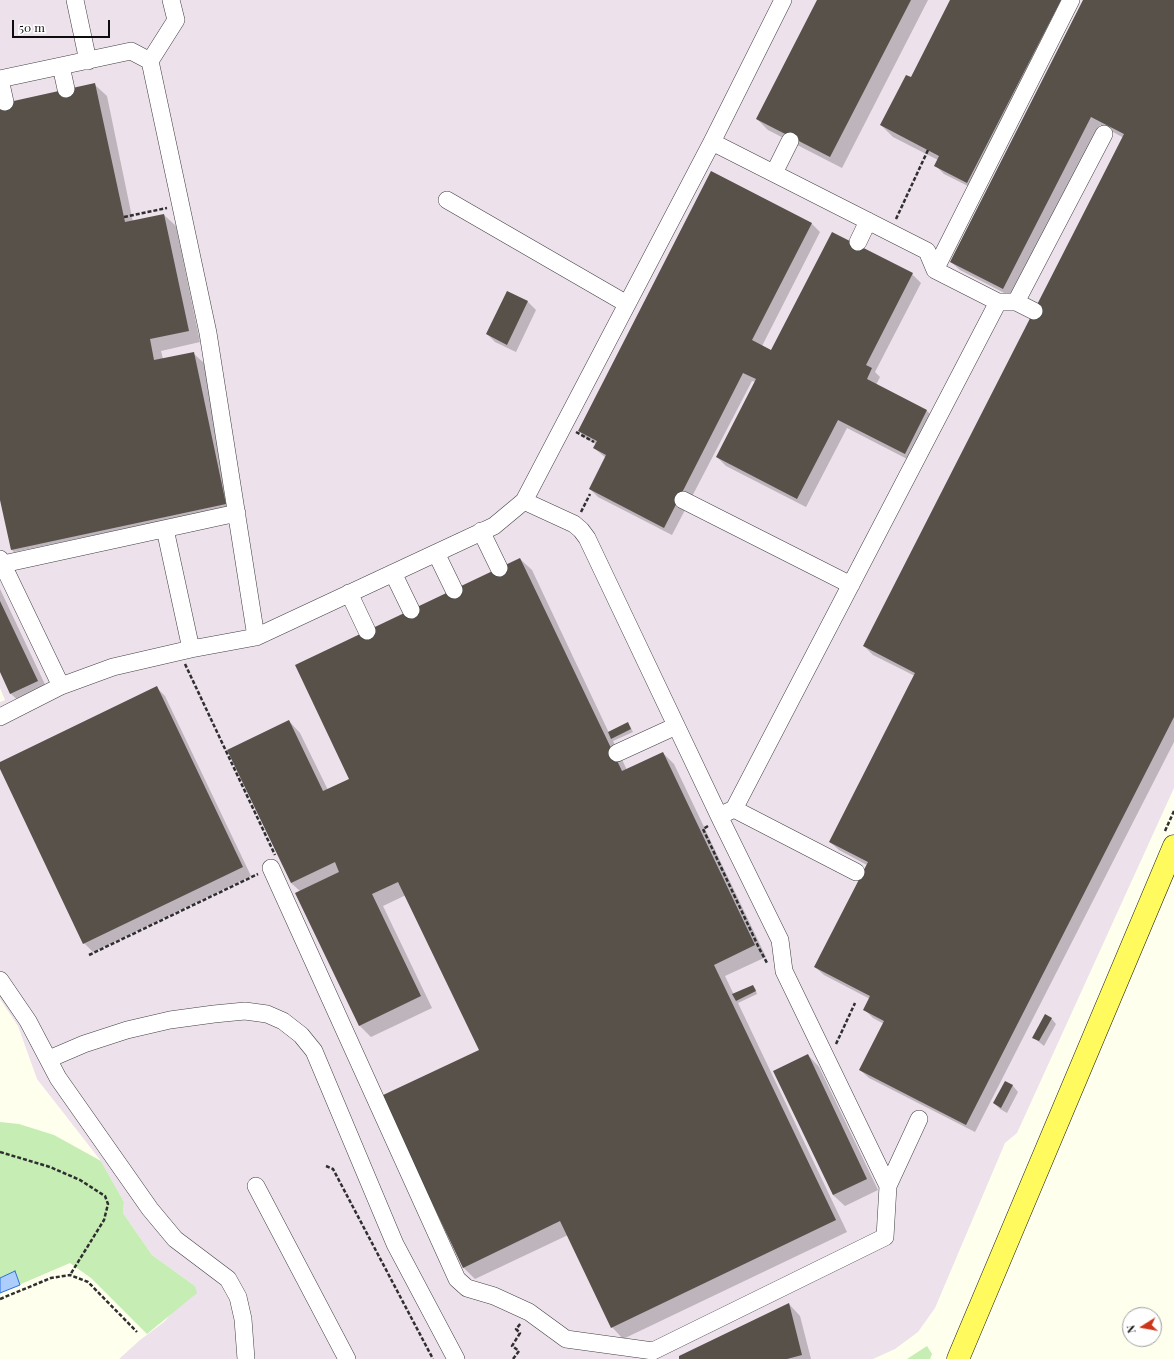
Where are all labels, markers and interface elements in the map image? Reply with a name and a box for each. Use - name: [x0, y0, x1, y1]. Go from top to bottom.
- scale bar: [14, 12, 112, 38]
- text: 50 m: [19, 19, 45, 35]
- north arrow: [1122, 1307, 1162, 1347]
- text: N: [1123, 1324, 1139, 1335]

